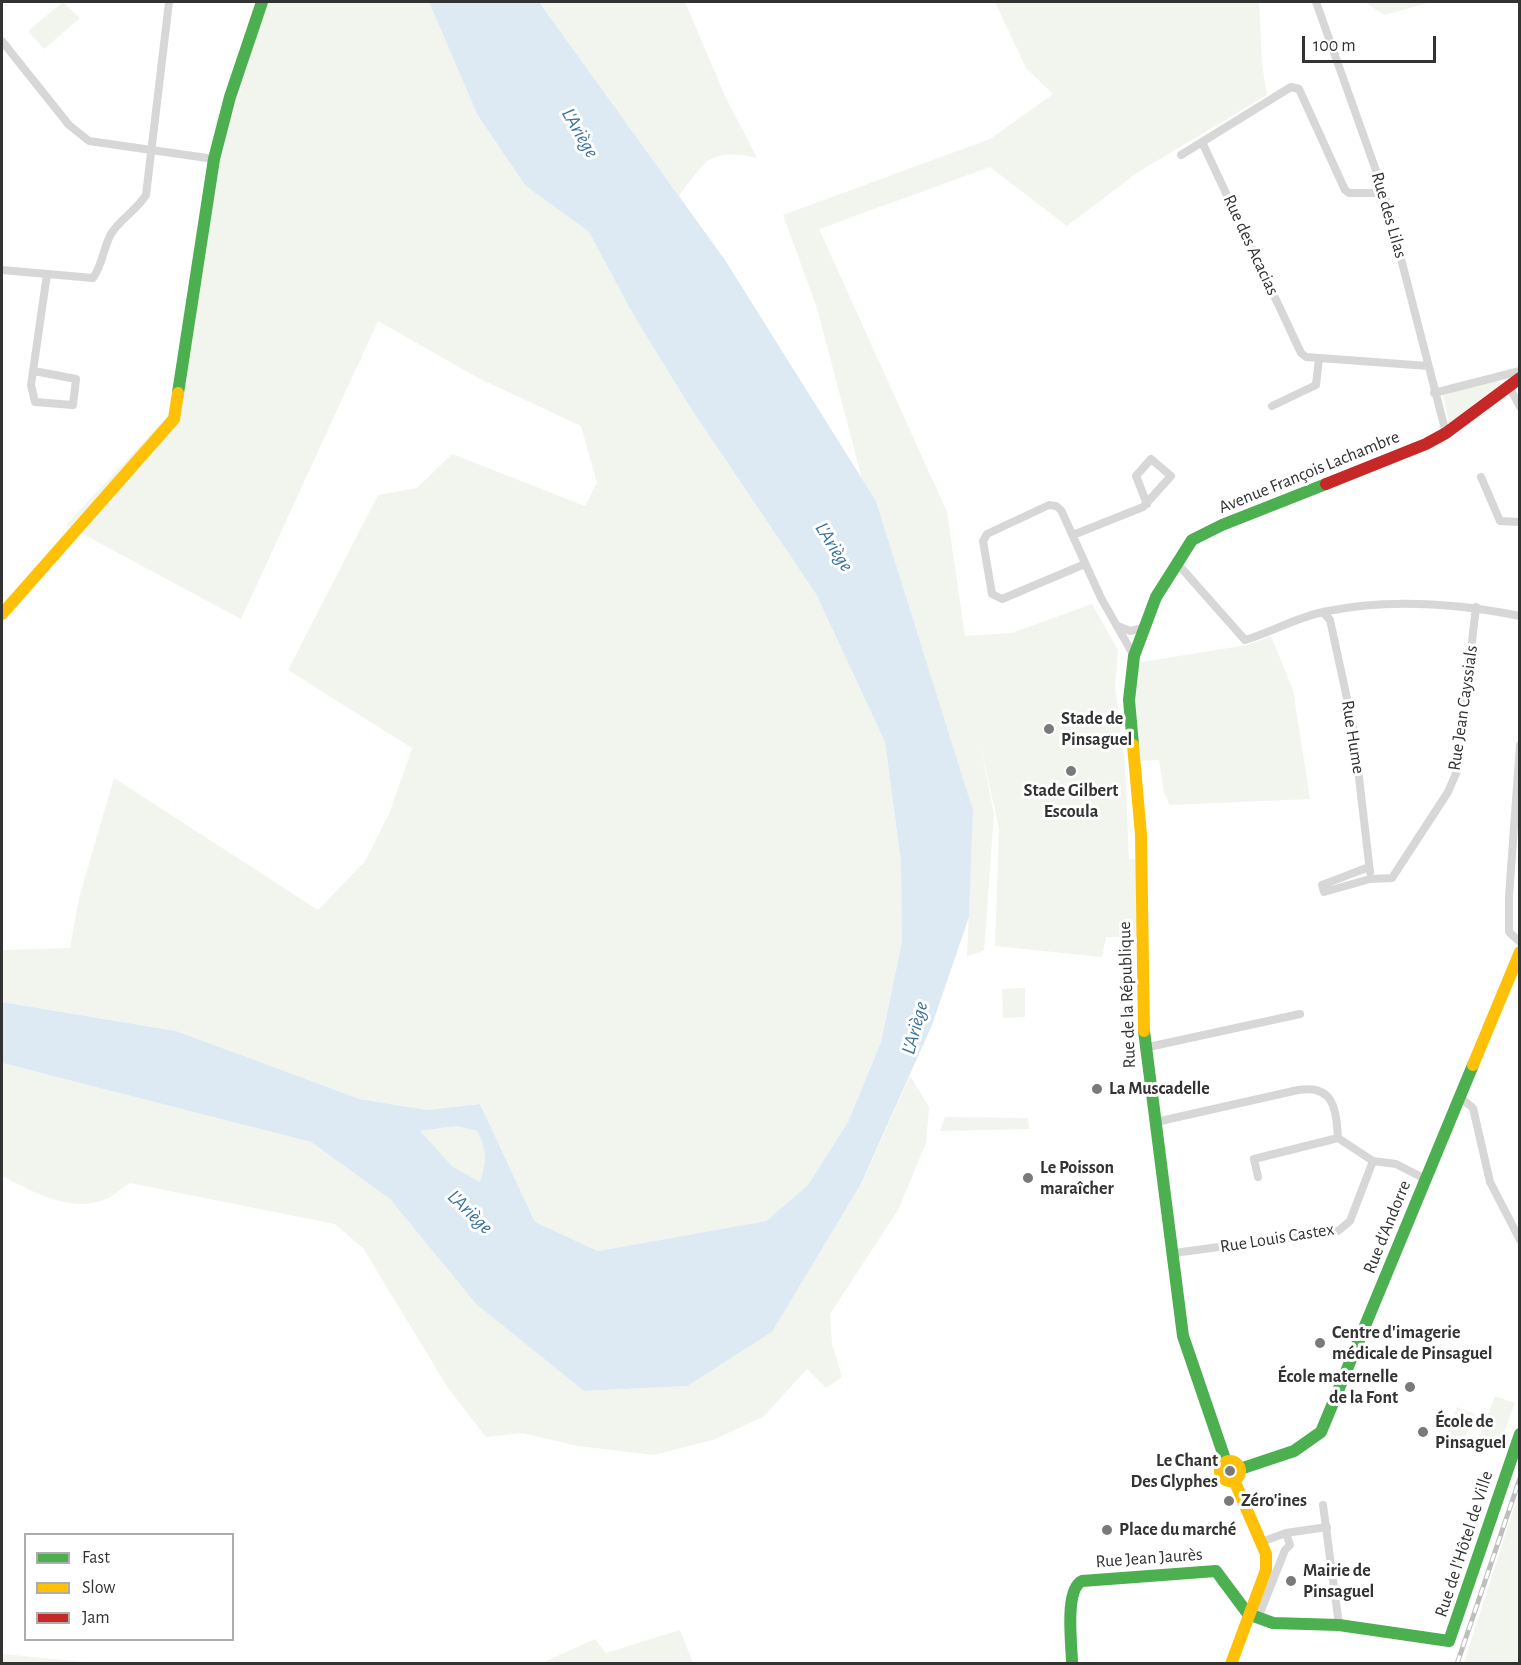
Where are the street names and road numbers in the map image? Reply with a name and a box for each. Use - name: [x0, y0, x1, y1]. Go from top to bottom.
- street label: Rue des Lilas: [1366, 169, 1412, 261]
- street label: Rue des Acacias: [1218, 191, 1284, 299]
- street label: Avenue François Lachambre: [1215, 426, 1403, 518]
- street label: Rue Jean Cayssials: [1444, 644, 1482, 772]
- street label: Rue Hume: [1337, 699, 1369, 775]
- street label: Rue de la République: [1114, 921, 1140, 1069]
- street label: Rue d'Andorre: [1359, 1177, 1415, 1277]
- street label: Rue Louis Castex: [1218, 1218, 1336, 1258]
- street label: Rue de l'Hôtel de Ville: [1430, 1468, 1498, 1620]
- street label: Rue Jean Jaurès: [1095, 1543, 1203, 1573]

